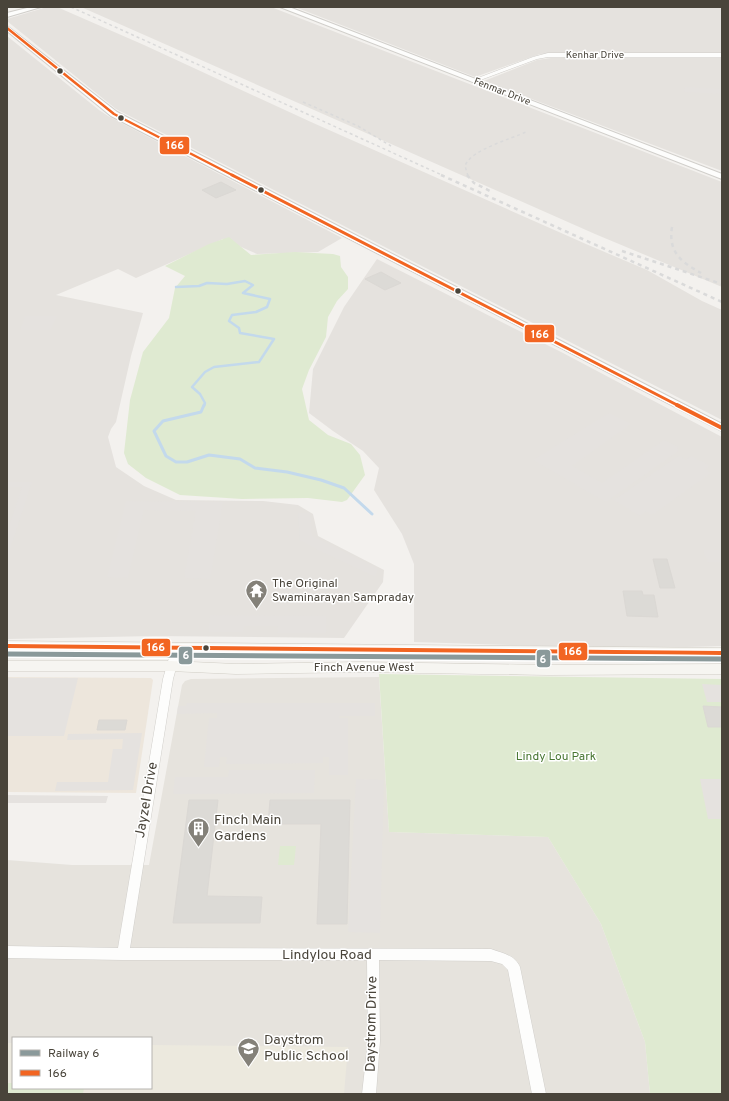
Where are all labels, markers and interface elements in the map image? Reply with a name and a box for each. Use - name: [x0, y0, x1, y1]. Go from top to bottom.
- street label: Kenhar Drive: [566, 49, 624, 62]
- unlabelled marker: [55, 66, 65, 76]
- street label: Fenmar Drive: [472, 75, 532, 109]
- unlabelled marker: [116, 113, 126, 123]
- line badge: 166: [159, 136, 190, 155]
- text: 166: [166, 139, 184, 153]
- unlabelled marker: [256, 185, 266, 195]
- unlabelled marker: [453, 286, 463, 296]
- line badge: 166: [524, 324, 555, 343]
- text: 166: [531, 328, 549, 342]
- place label: The Original Swaminarayan Sampraday: [272, 576, 414, 606]
- temple icon: The Original Swaminarayan Sampraday: [243, 578, 269, 611]
- line badge: 166: [141, 638, 171, 657]
- text: 166: [147, 641, 165, 655]
- line badge: 166: [558, 642, 588, 661]
- unlabelled marker: [201, 643, 211, 653]
- text: 166: [564, 645, 582, 659]
- line badge: 6: [178, 646, 193, 665]
- text: 6: [183, 649, 190, 663]
- line badge: 6: [536, 649, 551, 668]
- text: 6: [540, 653, 547, 667]
- street label: Finch Avenue West: [314, 660, 414, 676]
- park label: Lindy Lou Park: [516, 749, 596, 765]
- street label: Jayzel Drive: [132, 761, 162, 839]
- place label: Finch Main Gardens: [214, 812, 281, 845]
- building icon: Finch Main Gardens: [185, 815, 211, 848]
- street label: Lindylou Road: [282, 947, 372, 964]
- street label: Daystrom Drive: [363, 976, 381, 1072]
- place label: Daystrom Public School: [264, 1032, 349, 1065]
- school or university icon: Daystrom Public School: [236, 1035, 262, 1068]
- legend: [12, 1037, 152, 1089]
- text: Railway 6: [48, 1046, 99, 1062]
- text: 166: [48, 1066, 67, 1082]

